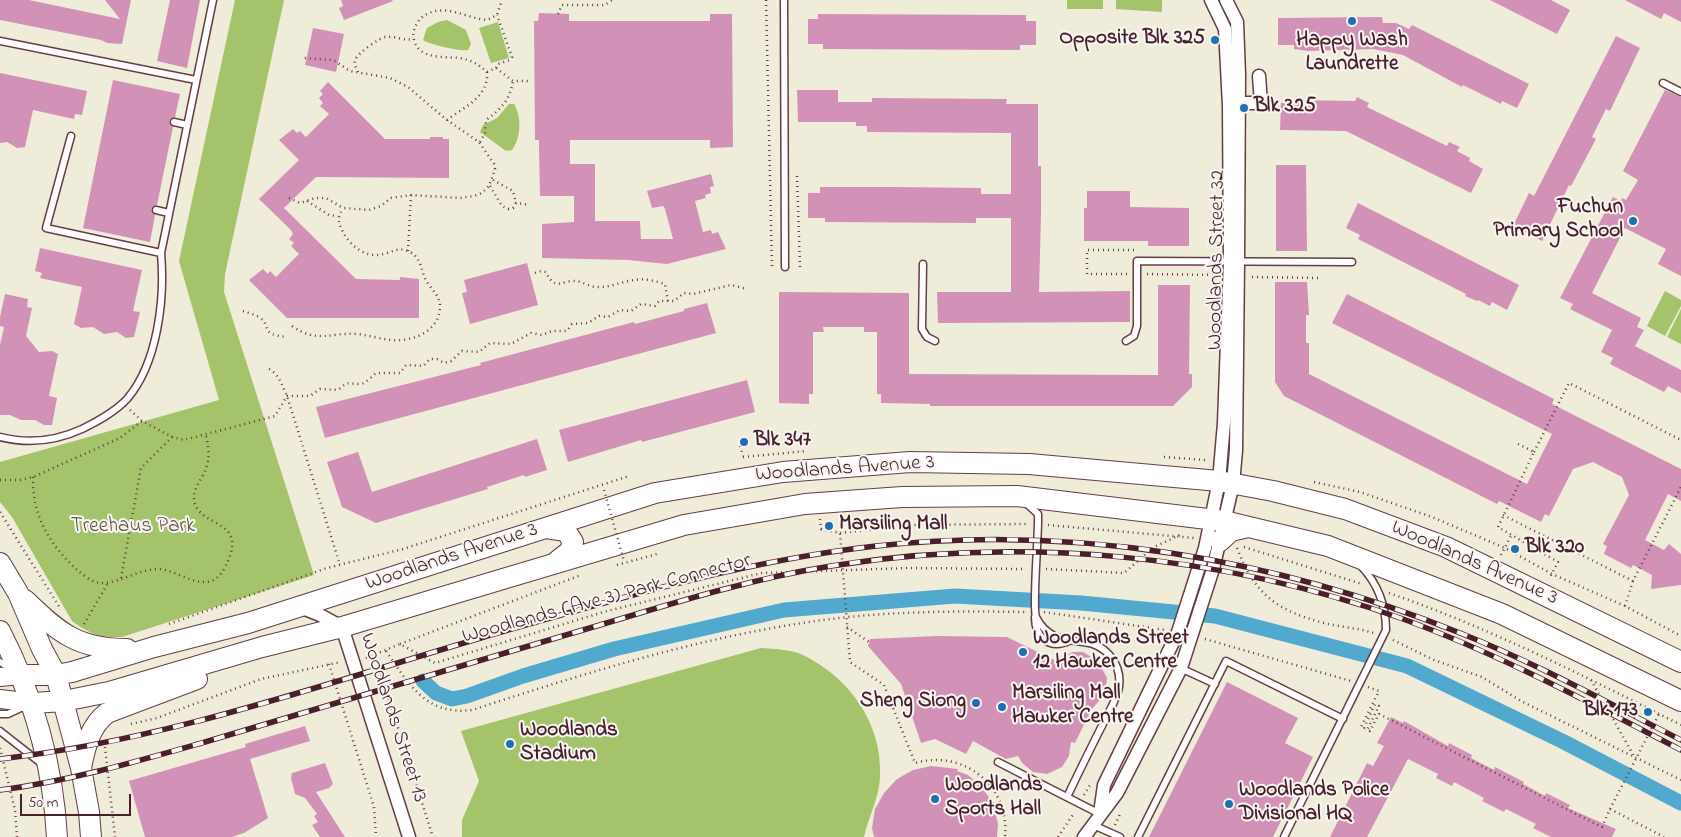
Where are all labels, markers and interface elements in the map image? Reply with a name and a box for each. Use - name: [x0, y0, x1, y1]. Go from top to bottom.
- marker: Happy Wash Laundrette: [1346, 15, 1358, 27]
- place label: Opposite Blk 325: [1059, 27, 1205, 53]
- place label: Happy Wash Laundrette: [1296, 29, 1408, 79]
- marker: Opposite Blk 325: [1209, 34, 1221, 46]
- place label: Blk 325: [1254, 95, 1316, 121]
- marker: Blk 325: [1238, 102, 1250, 114]
- street label: Woodlands Street 32: [1204, 170, 1232, 350]
- place label: Fuchun Primary School: [1493, 196, 1623, 246]
- marker: Fuchun Primary School: [1627, 215, 1639, 227]
- place label: Blk 347: [754, 429, 811, 455]
- marker: Blk 347: [738, 436, 750, 448]
- street label: Woodlands Avenue 3: [755, 451, 935, 489]
- place label: Marsiling Mall: [839, 513, 948, 539]
- park label: Treehaus Park: [71, 515, 195, 541]
- street label: Woodlands Avenue 3: [1387, 516, 1561, 612]
- street label: Woodlands Avenue 3: [363, 518, 541, 598]
- marker: Marsiling Mall: [823, 520, 835, 532]
- place label: Blk 320: [1525, 536, 1584, 562]
- marker: Blk 320: [1509, 543, 1521, 555]
- street label: Woodlands (Ave 3) Park Connector: [460, 549, 754, 651]
- place label: Woodlands Street 12 Hawker Centre: [1033, 627, 1189, 677]
- street label: Woodlands Street 13: [353, 630, 431, 806]
- marker: Woodlands Street 12 Hawker Centre: [1017, 646, 1029, 658]
- place label: Marsiling Mall Hawker Centre: [1012, 682, 1134, 732]
- place label: Sheng Siong: [860, 690, 966, 716]
- marker: Sheng Siong: [970, 697, 982, 709]
- place label: Blk 173: [1583, 699, 1638, 725]
- marker: Marsiling Mall Hawker Centre: [996, 701, 1008, 713]
- marker: Blk 173: [1642, 706, 1654, 718]
- place label: Woodlands Stadium: [520, 719, 618, 769]
- marker: Woodlands Stadium: [504, 738, 516, 750]
- place label: Woodlands Sports Hall: [945, 774, 1043, 824]
- place label: Woodlands Police Divisional HQ: [1239, 779, 1389, 829]
- scale bar: [22, 784, 134, 816]
- text: 50 m: [28, 792, 58, 814]
- marker: Woodlands Sports Hall: [929, 793, 941, 805]
- marker: Woodlands Police Divisional HQ: [1223, 798, 1235, 810]

